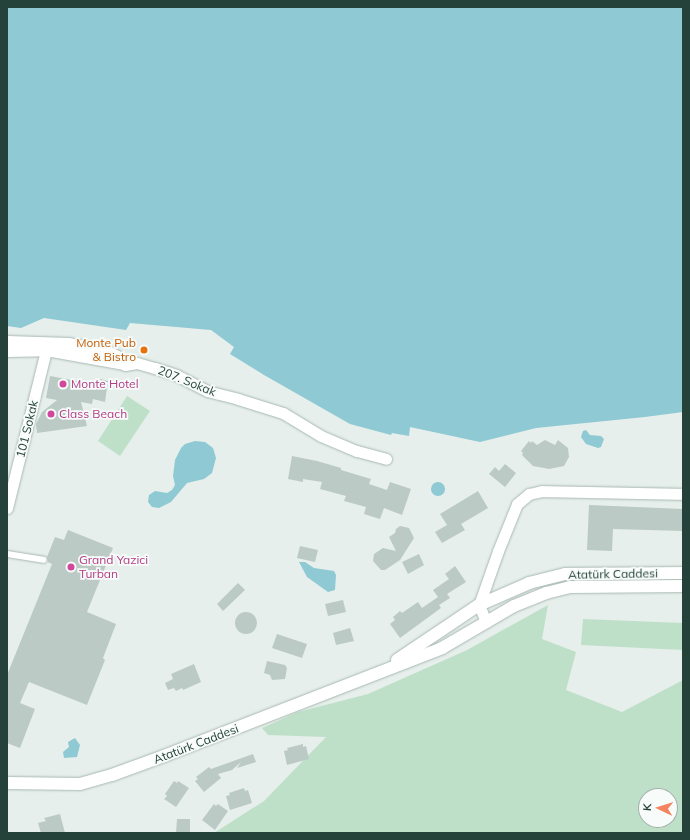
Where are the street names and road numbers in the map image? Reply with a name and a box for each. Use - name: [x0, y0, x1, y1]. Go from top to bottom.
- street label: 207. Sokak: [156, 363, 218, 399]
- street label: 101 Sokak: [13, 399, 41, 459]
- street label: Atatürk Caddesi: [568, 566, 658, 582]
- street label: Atatürk Caddesi: [151, 721, 241, 767]

